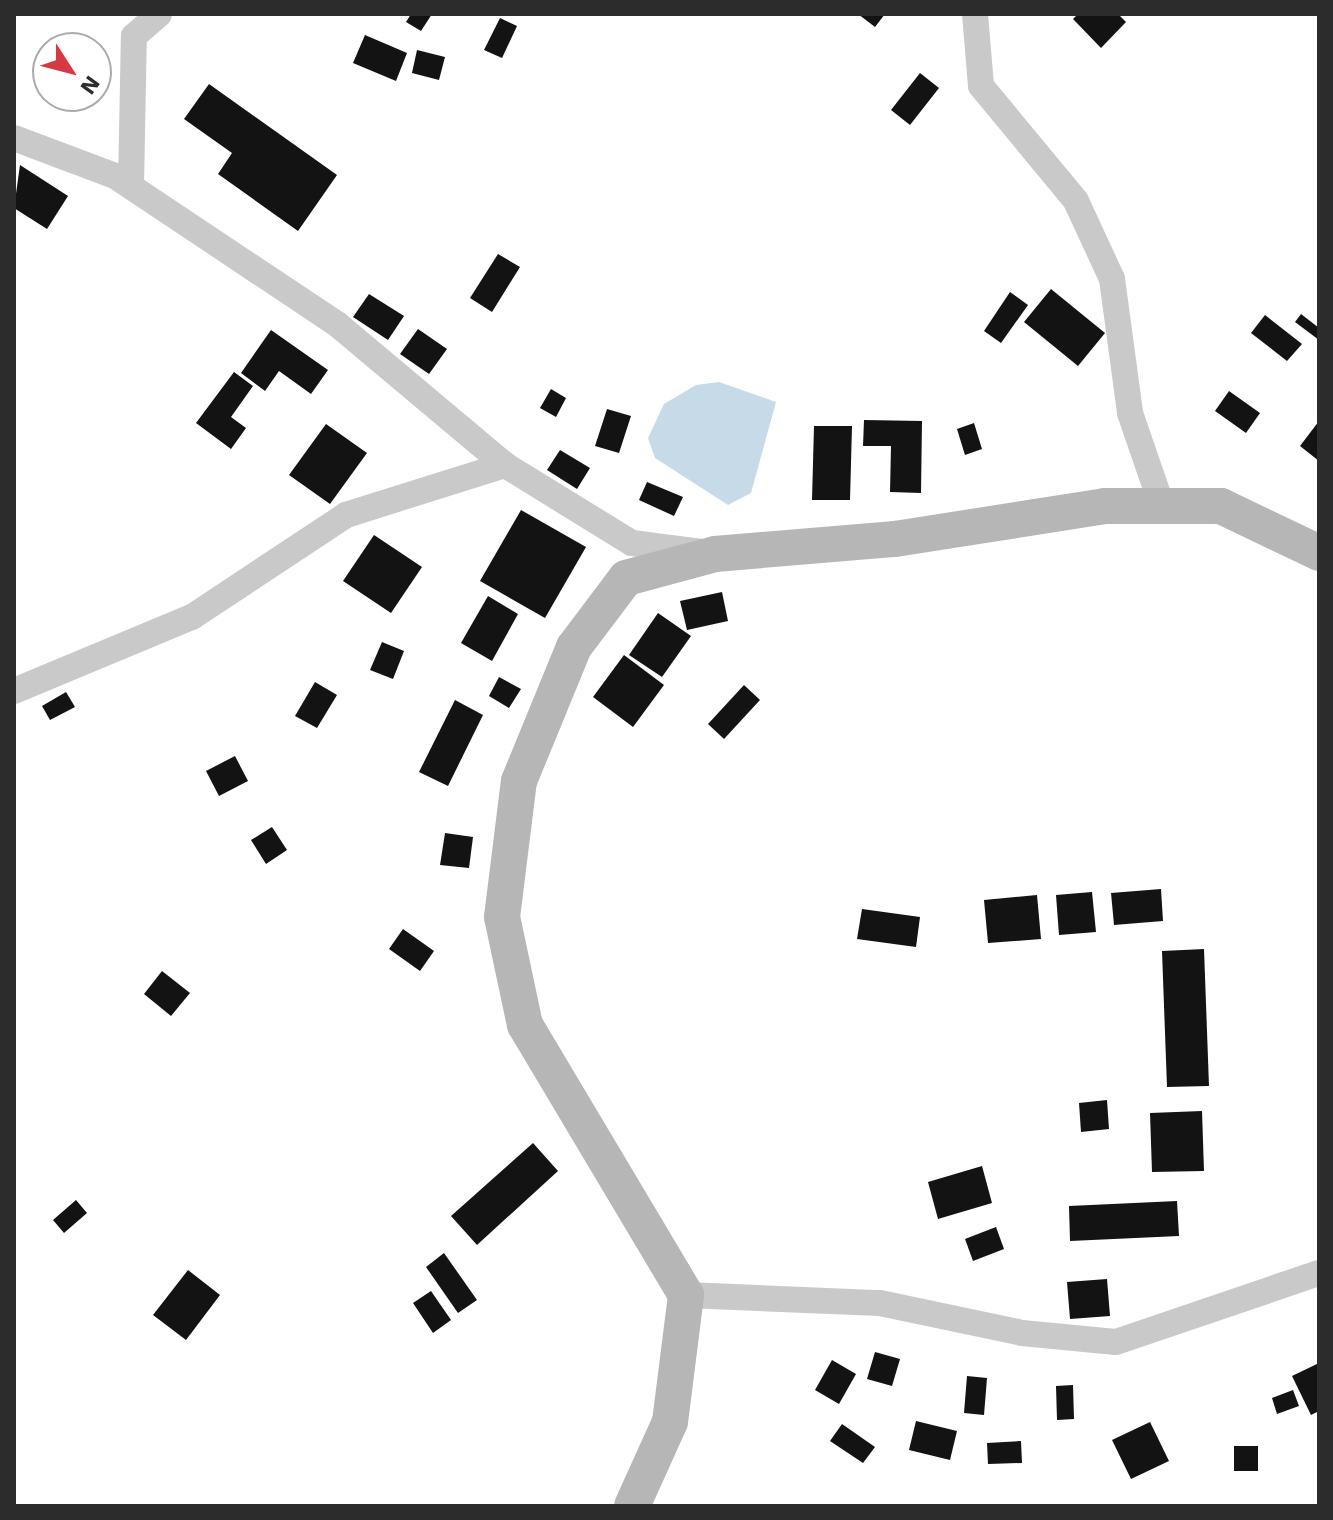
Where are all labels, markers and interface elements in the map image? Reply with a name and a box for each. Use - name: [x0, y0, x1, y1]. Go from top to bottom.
- north arrow: [32, 32, 112, 112]
- text: N: [75, 71, 105, 99]

